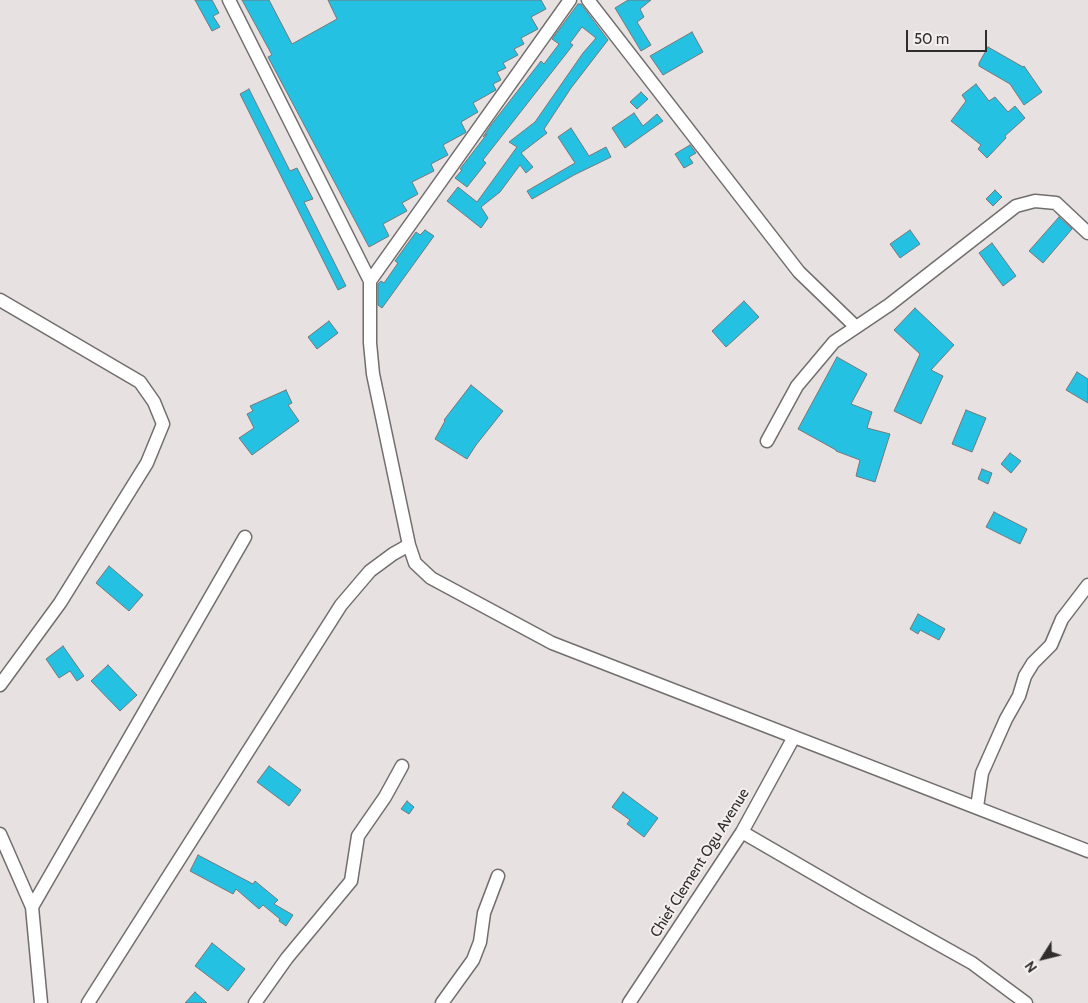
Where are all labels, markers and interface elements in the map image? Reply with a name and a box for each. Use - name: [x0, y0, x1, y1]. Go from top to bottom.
- scale bar: [908, 20, 989, 52]
- text: 50 m: [914, 30, 949, 48]
- street label: Chief Clement Ogu Avenue: [647, 785, 753, 941]
- north arrow: [1018, 933, 1068, 983]
- text: N: [1021, 958, 1041, 976]

